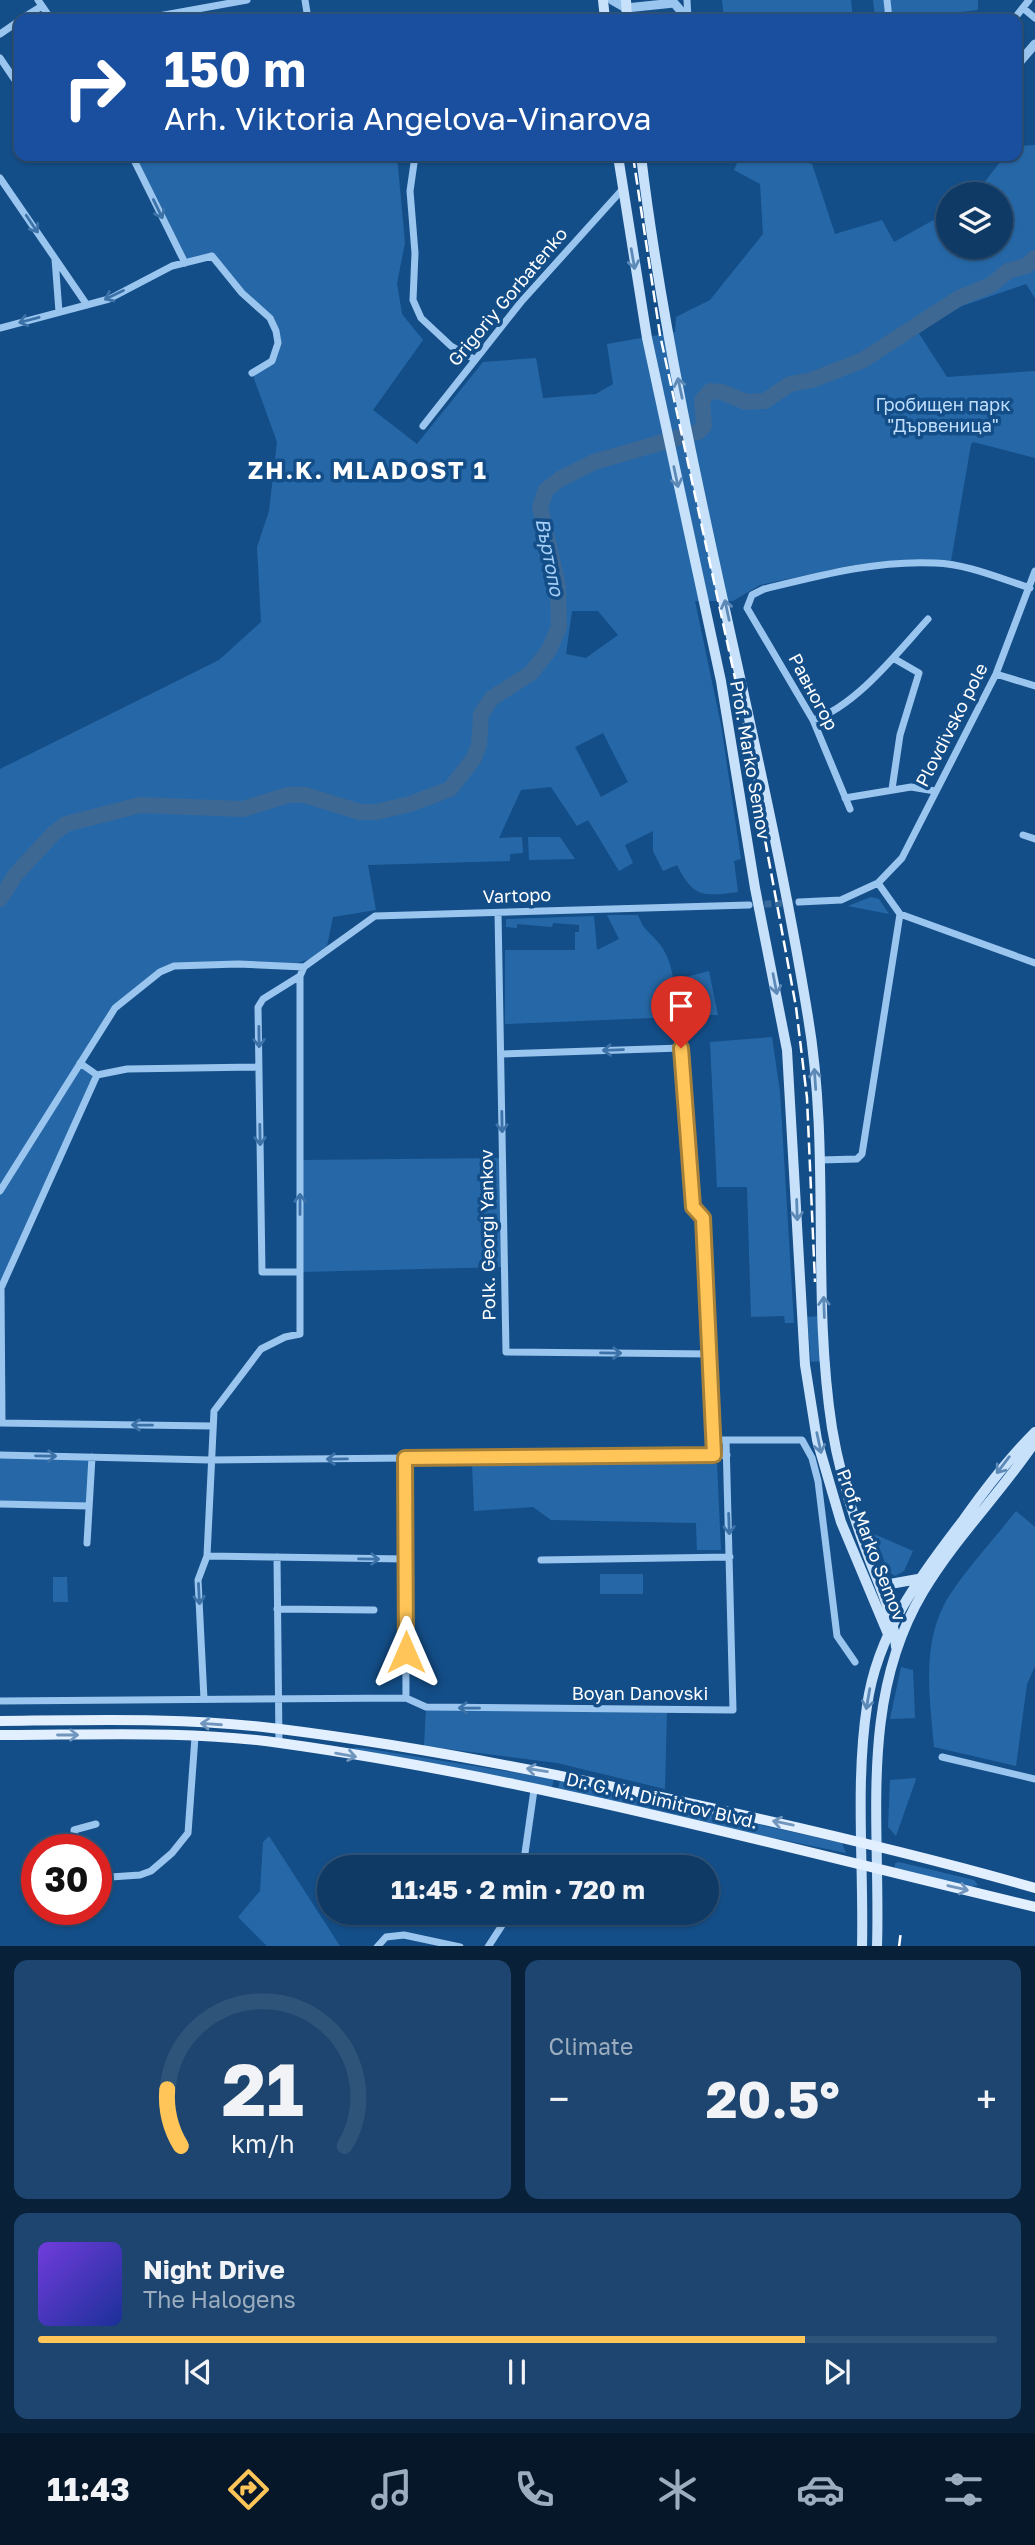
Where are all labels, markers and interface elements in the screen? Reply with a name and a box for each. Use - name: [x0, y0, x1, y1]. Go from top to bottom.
- text: 150 m: [164, 39, 306, 98]
- icon: right: [49, 42, 140, 133]
- text: Arh. Viktoria Angelova-Vinarova: [164, 99, 652, 137]
- map controls: [936, 182, 1013, 259]
- button: layers: [936, 182, 1013, 259]
- one-way arrow: [152, 198, 166, 219]
- one-way arrow: [24, 214, 39, 233]
- street label: Grigoriy Gorbatenko: [443, 223, 571, 370]
- one-way arrow: [627, 247, 640, 270]
- one-way arrow: [104, 289, 125, 303]
- one-way arrow: [19, 314, 41, 327]
- one-way arrow: [672, 377, 686, 400]
- park label: Гробищен парк "Дървеница": [875, 393, 1011, 436]
- district label: ZH.K. MLADOST 1: [248, 455, 488, 484]
- one-way arrow: [670, 465, 684, 488]
- water label: Въртопо: [532, 516, 570, 599]
- one-way arrow: [720, 599, 734, 622]
- street label: Равногор: [784, 649, 843, 734]
- street label: Plovdivsko pole: [910, 659, 992, 790]
- street label: Prof. Marko Semov: [726, 679, 776, 841]
- street label: Vartopo: [482, 883, 552, 907]
- one-way arrow: [768, 972, 782, 995]
- pin: [651, 976, 711, 1048]
- icon: arrive: [662, 987, 700, 1025]
- one-way arrow: [252, 1025, 266, 1048]
- one-way arrow: [602, 1043, 625, 1056]
- one-way arrow: [808, 1069, 821, 1091]
- one-way arrow: [495, 1110, 509, 1133]
- one-way arrow: [254, 1123, 267, 1146]
- street label: Polk. Georgi Yankov: [475, 1149, 499, 1321]
- one-way arrow: [293, 1192, 307, 1215]
- one-way arrow: [790, 1198, 803, 1221]
- one-way arrow: [817, 1295, 830, 1318]
- one-way arrow: [599, 1346, 622, 1360]
- one-way arrow: [131, 1418, 154, 1432]
- one-way arrow: [812, 1431, 826, 1454]
- one-way arrow: [34, 1449, 57, 1463]
- one-way arrow: [326, 1452, 349, 1465]
- one-way arrow: [996, 1456, 1011, 1474]
- street label: Prof. Marko Semov: [833, 1465, 911, 1624]
- one-way arrow: [722, 1512, 735, 1535]
- one-way arrow: [357, 1552, 380, 1565]
- one-way arrow: [192, 1583, 205, 1606]
- position arrow: [369, 1615, 443, 1689]
- street label: Boyan Danovski: [572, 1682, 708, 1704]
- one-way arrow: [861, 1687, 874, 1710]
- one-way arrow: [457, 1701, 480, 1715]
- one-way arrow: [200, 1717, 222, 1730]
- one-way arrow: [56, 1728, 79, 1742]
- one-way arrow: [334, 1749, 357, 1762]
- one-way arrow: [526, 1763, 549, 1776]
- street label: Dr. G. M. Dimitrov Blvd.: [564, 1767, 760, 1833]
- one-way arrow: [772, 1816, 795, 1830]
- speed limit sign: 30: [21, 1834, 112, 1925]
- text: 11:45 · 2 min · 720 m: [391, 1874, 645, 1905]
- one-way arrow: [946, 1883, 968, 1896]
- text: Climate: [549, 2032, 633, 2060]
- text: 21: [221, 2045, 303, 2132]
- text: 20.5°: [706, 2067, 840, 2129]
- text: −: [549, 2076, 569, 2121]
- text: +: [976, 2076, 997, 2121]
- text: km/h: [230, 2127, 294, 2158]
- text: Night Drive: [143, 2254, 285, 2285]
- text: The Halogens: [143, 2285, 296, 2313]
- icon: previous: [179, 2353, 217, 2391]
- icon: pause: [498, 2353, 536, 2391]
- icon: next: [818, 2353, 856, 2391]
- icon: directions: [224, 2465, 273, 2514]
- icon: music: [367, 2465, 416, 2514]
- icon: phone: [510, 2465, 559, 2514]
- icon: climate: [653, 2465, 702, 2514]
- icon: car: [796, 2465, 845, 2514]
- icon: filters: [939, 2465, 988, 2514]
- text: 11:43: [47, 2470, 130, 2508]

